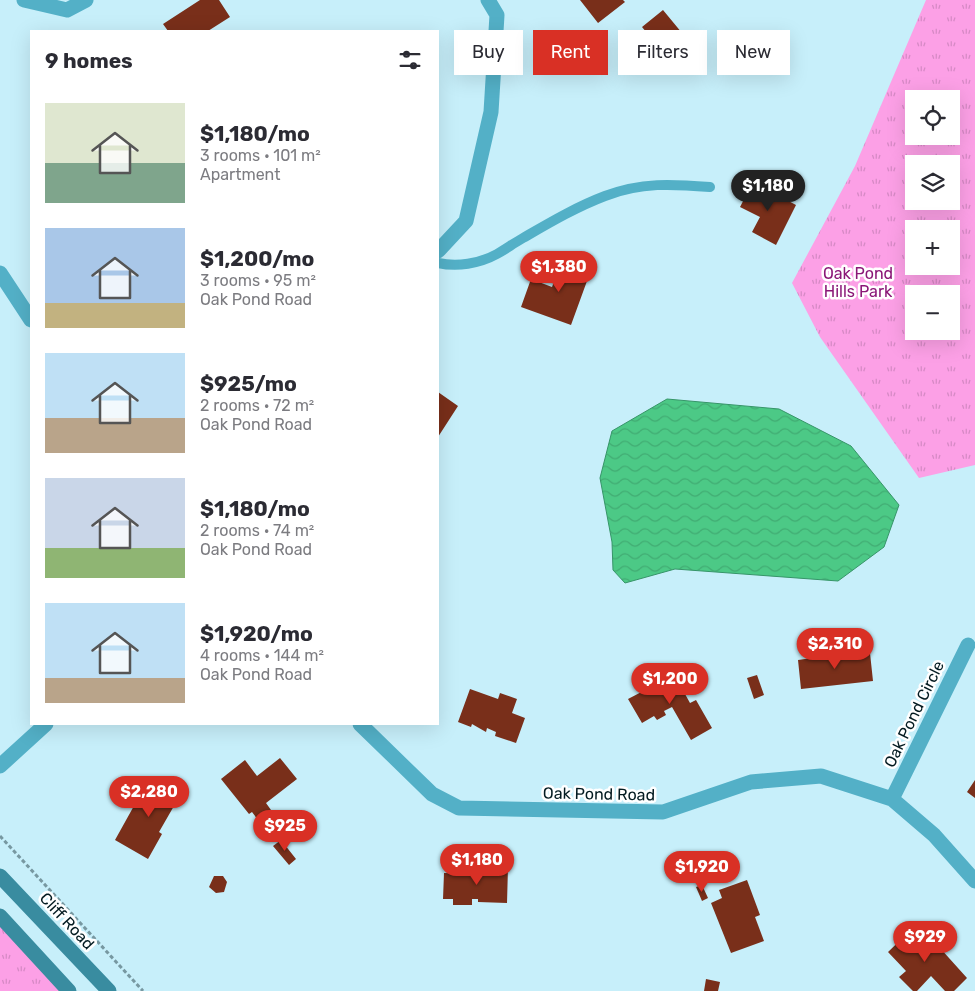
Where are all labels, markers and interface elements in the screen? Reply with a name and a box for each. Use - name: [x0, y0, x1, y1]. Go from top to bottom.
- chip: Buy: [454, 30, 523, 75]
- chip: Rent: [533, 30, 608, 75]
- chip: Filters: [618, 30, 707, 75]
- chip: New: [717, 30, 790, 75]
- icon: filters: [396, 46, 424, 74]
- text: 9 homes: [45, 48, 133, 73]
- map controls: [905, 90, 960, 340]
- button: locate: [905, 90, 960, 145]
- text: $1,180/mo: [200, 121, 310, 146]
- icon: home: [85, 123, 145, 183]
- text: 3 rooms · 101 m²: [200, 146, 321, 165]
- button: layers: [905, 155, 960, 210]
- text: Apartment: [200, 165, 280, 184]
- pin: $1,180: [727, 170, 809, 212]
- text: $1,180: [742, 176, 794, 195]
- button: +: [905, 220, 960, 275]
- text: $1,200/mo: [200, 246, 314, 271]
- icon: home: [85, 248, 145, 308]
- pin: $1,380: [518, 250, 600, 293]
- text: $1,380: [531, 257, 587, 276]
- park label: Oak Pond Hills Park: [823, 264, 893, 301]
- text: 3 rooms · 95 m²: [200, 271, 316, 290]
- button: −: [905, 285, 960, 340]
- text: Oak Pond Road: [200, 290, 312, 309]
- text: $925/mo: [200, 371, 297, 396]
- icon: home: [85, 373, 145, 433]
- text: 2 rooms · 72 m²: [200, 396, 314, 415]
- text: Oak Pond Road: [200, 415, 312, 434]
- text: $1,180/mo: [200, 496, 310, 521]
- icon: home: [85, 498, 145, 558]
- text: 2 rooms · 74 m²: [200, 521, 314, 540]
- text: Oak Pond Road: [200, 540, 312, 559]
- text: $1,920/mo: [200, 621, 313, 646]
- icon: home: [85, 623, 145, 683]
- pin: $2,310: [794, 628, 876, 670]
- text: $2,310: [808, 634, 862, 653]
- text: 4 rooms · 144 m²: [200, 646, 324, 665]
- street label: Oak Pond Circle: [880, 658, 948, 770]
- pin: $1,200: [629, 662, 711, 705]
- text: Oak Pond Road: [200, 665, 312, 684]
- text: $1,200: [642, 669, 698, 688]
- pin: $2,280: [108, 776, 190, 818]
- text: $2,280: [120, 782, 178, 801]
- street label: Oak Pond Road: [543, 784, 655, 804]
- pin: $925: [255, 810, 315, 852]
- text: $925: [264, 816, 306, 835]
- pin: $1,180: [436, 844, 518, 886]
- text: $1,180: [451, 850, 503, 869]
- pin: $1,920: [661, 850, 743, 893]
- text: $1,920: [675, 857, 729, 876]
- street label: Cliff Road: [36, 889, 98, 953]
- pin: $929: [895, 920, 955, 963]
- text: $929: [904, 927, 946, 946]

